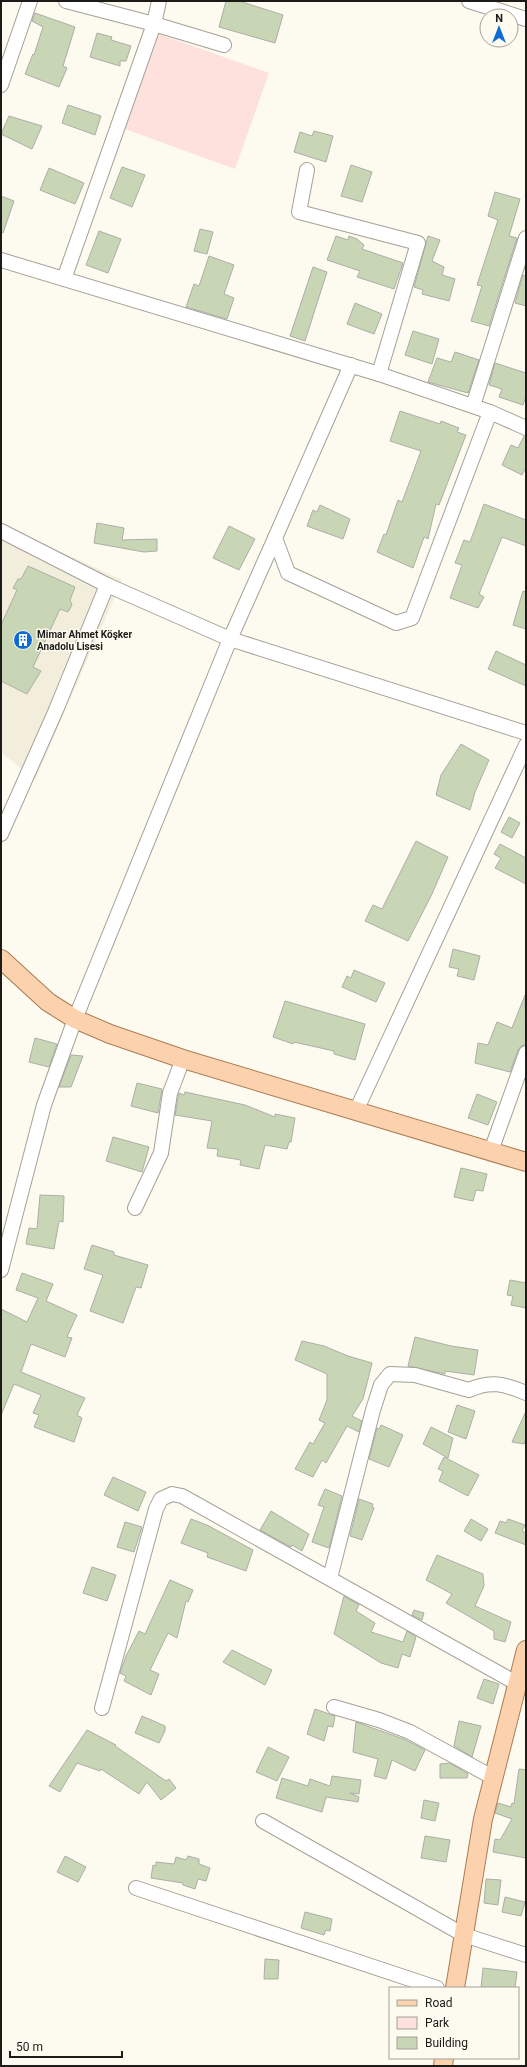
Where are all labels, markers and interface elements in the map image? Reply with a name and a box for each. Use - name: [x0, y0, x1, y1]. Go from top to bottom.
- north arrow: [479, 8, 519, 48]
- text: N: [495, 12, 503, 25]
- building icon: Mimar Ahmet Köşker Anadolu Lisesi: [12, 629, 34, 651]
- place label: Mimar Ahmet Köşker Anadolu Lisesi: [37, 629, 132, 652]
- legend: [389, 1987, 519, 2059]
- text: Road: [425, 1996, 453, 2010]
- text: Park: [425, 2016, 450, 2030]
- scale bar: [10, 2033, 122, 2059]
- text: Building: [425, 2036, 468, 2050]
- text: 50 m: [16, 2040, 43, 2054]

